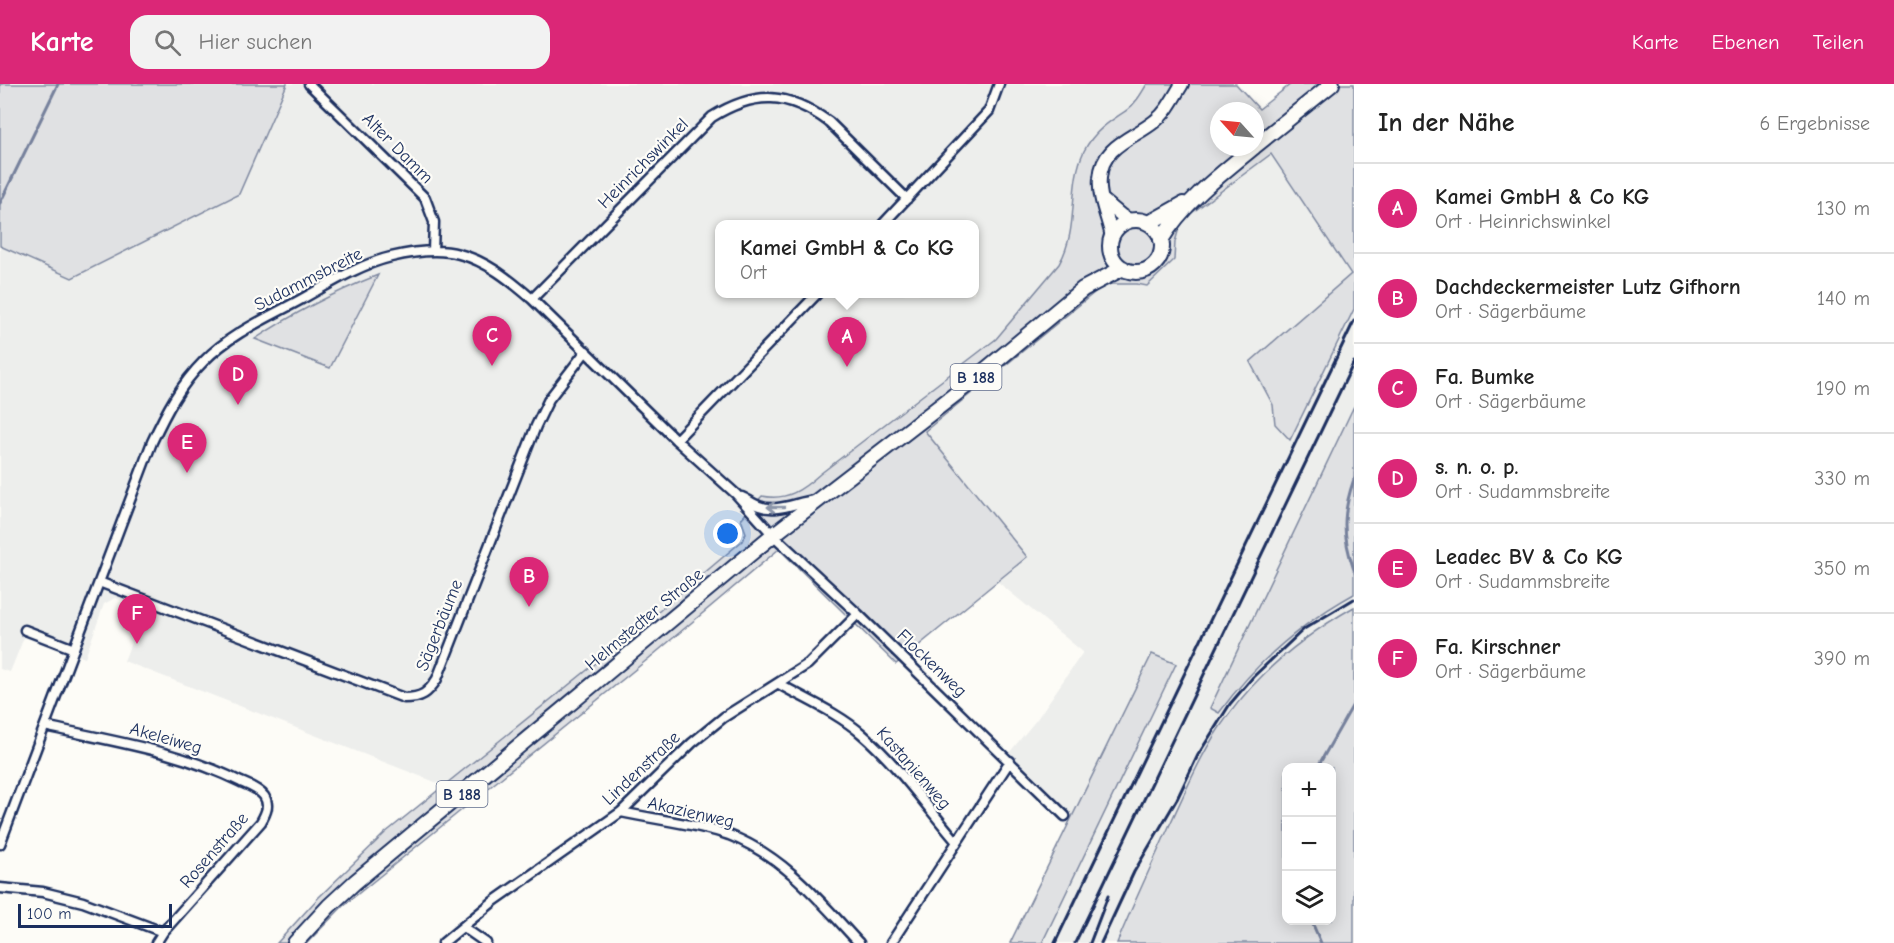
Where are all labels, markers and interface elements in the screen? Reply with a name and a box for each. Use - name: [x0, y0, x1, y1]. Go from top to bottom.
- search box: [130, 15, 550, 69]
- text: Karte: [30, 26, 94, 58]
- icon: search: [151, 26, 184, 59]
- text: Hier suchen: [199, 29, 313, 55]
- text: Karte: [1632, 30, 1679, 54]
- text: Ebenen: [1712, 30, 1780, 54]
- text: Teilen: [1813, 30, 1864, 54]
- north arrow: [1210, 102, 1264, 156]
- text: In der Nähe: [1378, 108, 1515, 138]
- street label: Alter Damm: [358, 109, 437, 188]
- text: 6 Ergebnisse: [1760, 112, 1870, 135]
- street label: Heinrichswinkel: [594, 114, 693, 213]
- text: Kamei GmbH & Co KG: [1435, 184, 1649, 210]
- text: A: [1392, 197, 1403, 220]
- text: 130 m: [1817, 197, 1870, 220]
- text: Ort · Heinrichswinkel: [1435, 210, 1611, 233]
- popup: [715, 220, 979, 298]
- text: Kamei GmbH & Co KG: [740, 235, 954, 261]
- street label: Sudammsbreite: [251, 243, 366, 316]
- text: Ort: [740, 261, 766, 284]
- text: Dachdeckermeister Lutz Gifhorn: [1435, 274, 1741, 300]
- text: B: [1391, 287, 1404, 310]
- text: 140 m: [1817, 287, 1870, 310]
- text: Ort · Sägerbäume: [1435, 300, 1586, 323]
- pin: C: [472, 316, 512, 366]
- pin: A: [828, 318, 866, 367]
- pin: D: [218, 356, 258, 405]
- road number: B 188: [950, 364, 1002, 390]
- text: Fa. Bumke: [1435, 364, 1534, 390]
- text: C: [1391, 377, 1404, 400]
- text: 190 m: [1816, 377, 1870, 400]
- text: Ort · Sägerbäume: [1435, 390, 1586, 413]
- pin: E: [168, 424, 207, 473]
- text: s. n. o. p.: [1435, 454, 1519, 480]
- text: D: [1391, 467, 1404, 490]
- text: 330 m: [1814, 467, 1870, 490]
- text: Ort · Sudammsbreite: [1435, 480, 1610, 503]
- one-way arrow: [767, 501, 787, 513]
- your location: [713, 519, 742, 548]
- text: Leadec BV & Co KG: [1435, 544, 1623, 570]
- text: E: [1392, 557, 1403, 580]
- text: 350 m: [1814, 557, 1870, 580]
- pin: B: [510, 558, 548, 607]
- street label: Helmstedter Straße: [581, 564, 708, 675]
- text: Ort · Sudammsbreite: [1435, 570, 1610, 593]
- street label: Sägerbäume: [412, 576, 467, 674]
- pin: F: [118, 594, 156, 644]
- street label: Flockenweg: [892, 625, 971, 702]
- text: Fa. Kirschner: [1435, 634, 1560, 660]
- text: F: [1392, 647, 1403, 670]
- text: 390 m: [1814, 647, 1870, 670]
- text: Ort · Sägerbäume: [1435, 660, 1586, 683]
- street label: Akeleiweg: [127, 718, 204, 759]
- street label: Kastanienweg: [872, 723, 955, 814]
- street label: Lindenstraße: [598, 727, 685, 810]
- map controls: [1282, 763, 1336, 925]
- button: +: [1282, 763, 1336, 817]
- road number: B 188: [436, 781, 488, 807]
- street label: Akazienweg: [646, 792, 736, 833]
- street label: Rosenstraße: [176, 808, 253, 893]
- button: −: [1282, 817, 1336, 871]
- button: layers: [1282, 871, 1336, 925]
- scale bar: [18, 901, 172, 928]
- text: 100 m: [27, 905, 71, 923]

